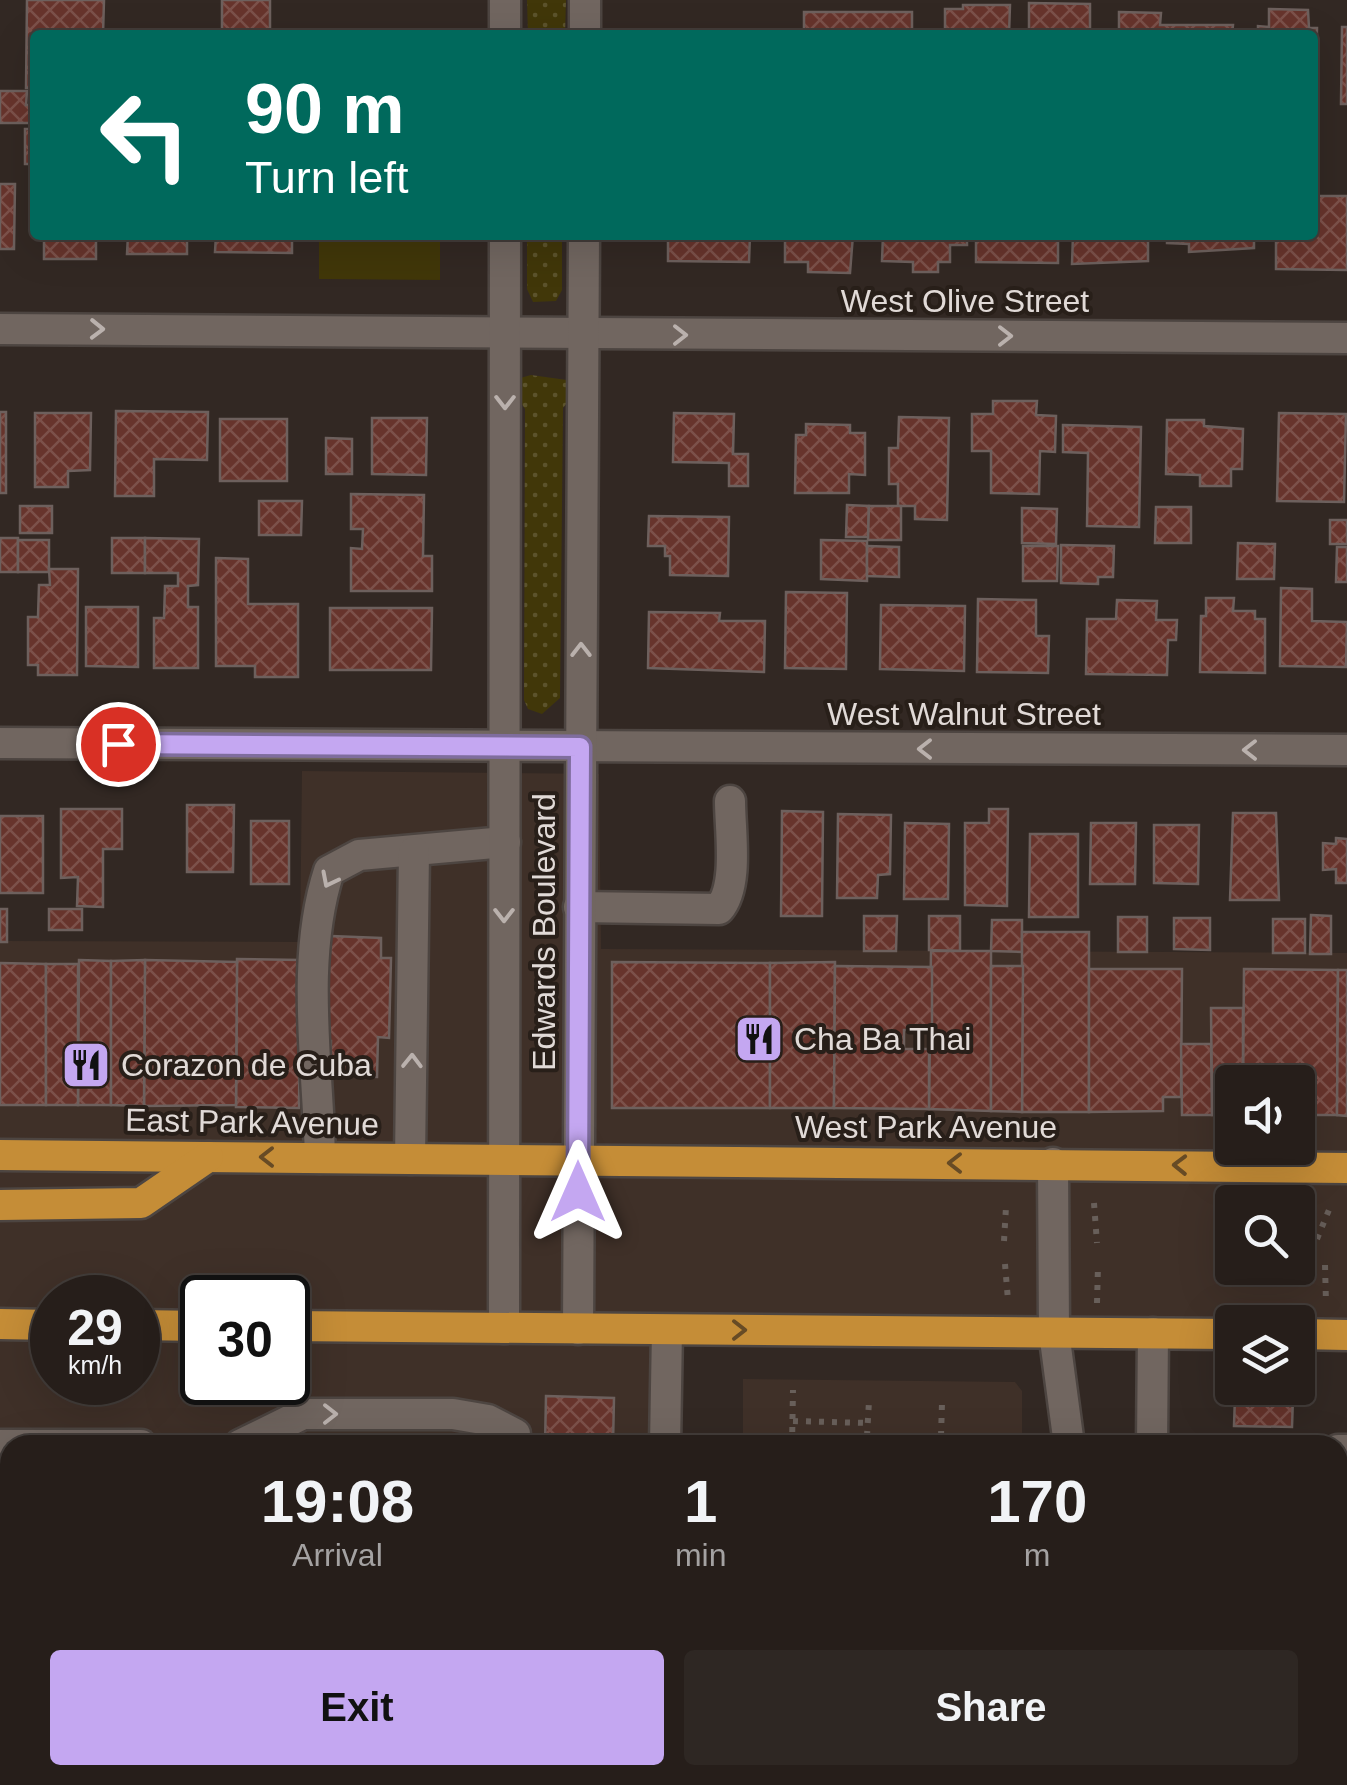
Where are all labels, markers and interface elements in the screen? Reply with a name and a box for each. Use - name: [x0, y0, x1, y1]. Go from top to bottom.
- icon: left: [80, 70, 210, 200]
- text: 90 m: [245, 70, 405, 148]
- text: Turn left: [245, 152, 408, 203]
- street label: West Olive Street: [841, 283, 1089, 319]
- one-way arrow: [90, 319, 106, 340]
- one-way arrow: [674, 324, 689, 346]
- one-way arrow: [998, 326, 1014, 347]
- one-way arrow: [494, 396, 516, 411]
- one-way arrow: [570, 641, 592, 656]
- street label: West Walnut Street: [827, 696, 1101, 732]
- pin: [76, 702, 161, 787]
- icon: arrive: [91, 717, 146, 772]
- one-way arrow: [916, 738, 932, 760]
- one-way arrow: [1241, 739, 1256, 761]
- street label: Edwards Boulevard: [526, 793, 562, 1071]
- one-way arrow: [322, 869, 341, 888]
- one-way arrow: [493, 908, 515, 923]
- restaurant icon: Cha Ba Thai: [733, 1013, 785, 1065]
- place label: Cha Ba Thai: [794, 1021, 971, 1057]
- restaurant icon: Corazon de Cuba: [60, 1039, 112, 1091]
- place label: Corazon de Cuba: [121, 1047, 372, 1083]
- one-way arrow: [401, 1053, 422, 1069]
- map controls: [1215, 1065, 1315, 1405]
- button: sound: [1215, 1065, 1315, 1165]
- street label: East Park Avenue: [125, 1102, 379, 1142]
- street label: West Park Avenue: [795, 1109, 1057, 1145]
- position arrow: [526, 1140, 630, 1244]
- one-way arrow: [258, 1147, 274, 1168]
- one-way arrow: [947, 1152, 962, 1174]
- one-way arrow: [1171, 1154, 1186, 1176]
- button: search: [1215, 1185, 1315, 1285]
- speed limit sign: 30: [180, 1275, 310, 1405]
- text: 29: [67, 1300, 123, 1356]
- button: layers: [1215, 1305, 1315, 1405]
- one-way arrow: [732, 1319, 747, 1341]
- text: km/h: [68, 1351, 122, 1379]
- one-way arrow: [324, 1403, 339, 1425]
- text: 19:08: [261, 1468, 414, 1535]
- text: 1: [684, 1468, 717, 1535]
- text: 170: [987, 1468, 1087, 1535]
- text: Arrival: [292, 1537, 383, 1573]
- text: min: [675, 1537, 726, 1573]
- text: m: [1024, 1537, 1051, 1573]
- button: Exit: [50, 1650, 664, 1765]
- button: Share: [684, 1650, 1298, 1765]

